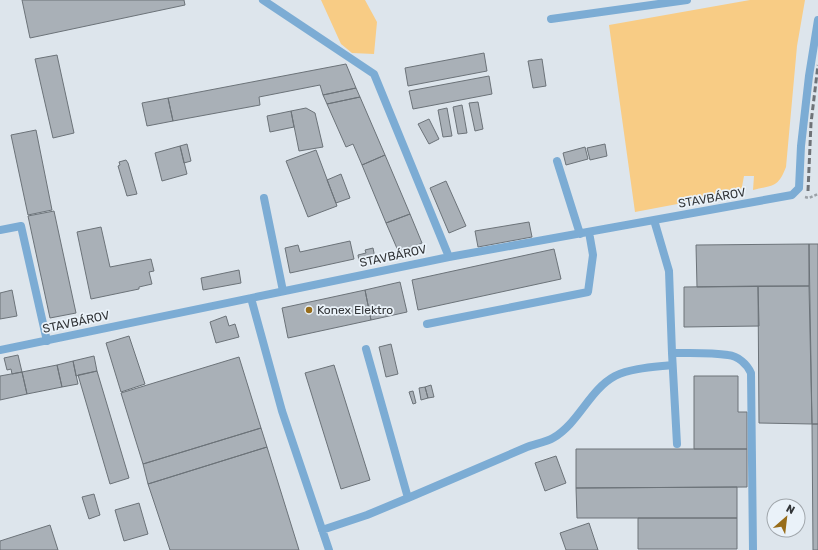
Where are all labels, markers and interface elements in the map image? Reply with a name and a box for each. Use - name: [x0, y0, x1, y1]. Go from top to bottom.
- street label: STAVBÁROV: [677, 185, 747, 211]
- street label: STAVBÁROV: [358, 242, 428, 270]
- place label: Konex Elektro: [317, 303, 393, 317]
- marker: Konex Elektro: [304, 305, 314, 315]
- street label: STAVBÁROV: [41, 308, 111, 336]
- north arrow: [766, 498, 806, 538]
- text: N: [784, 502, 797, 517]

